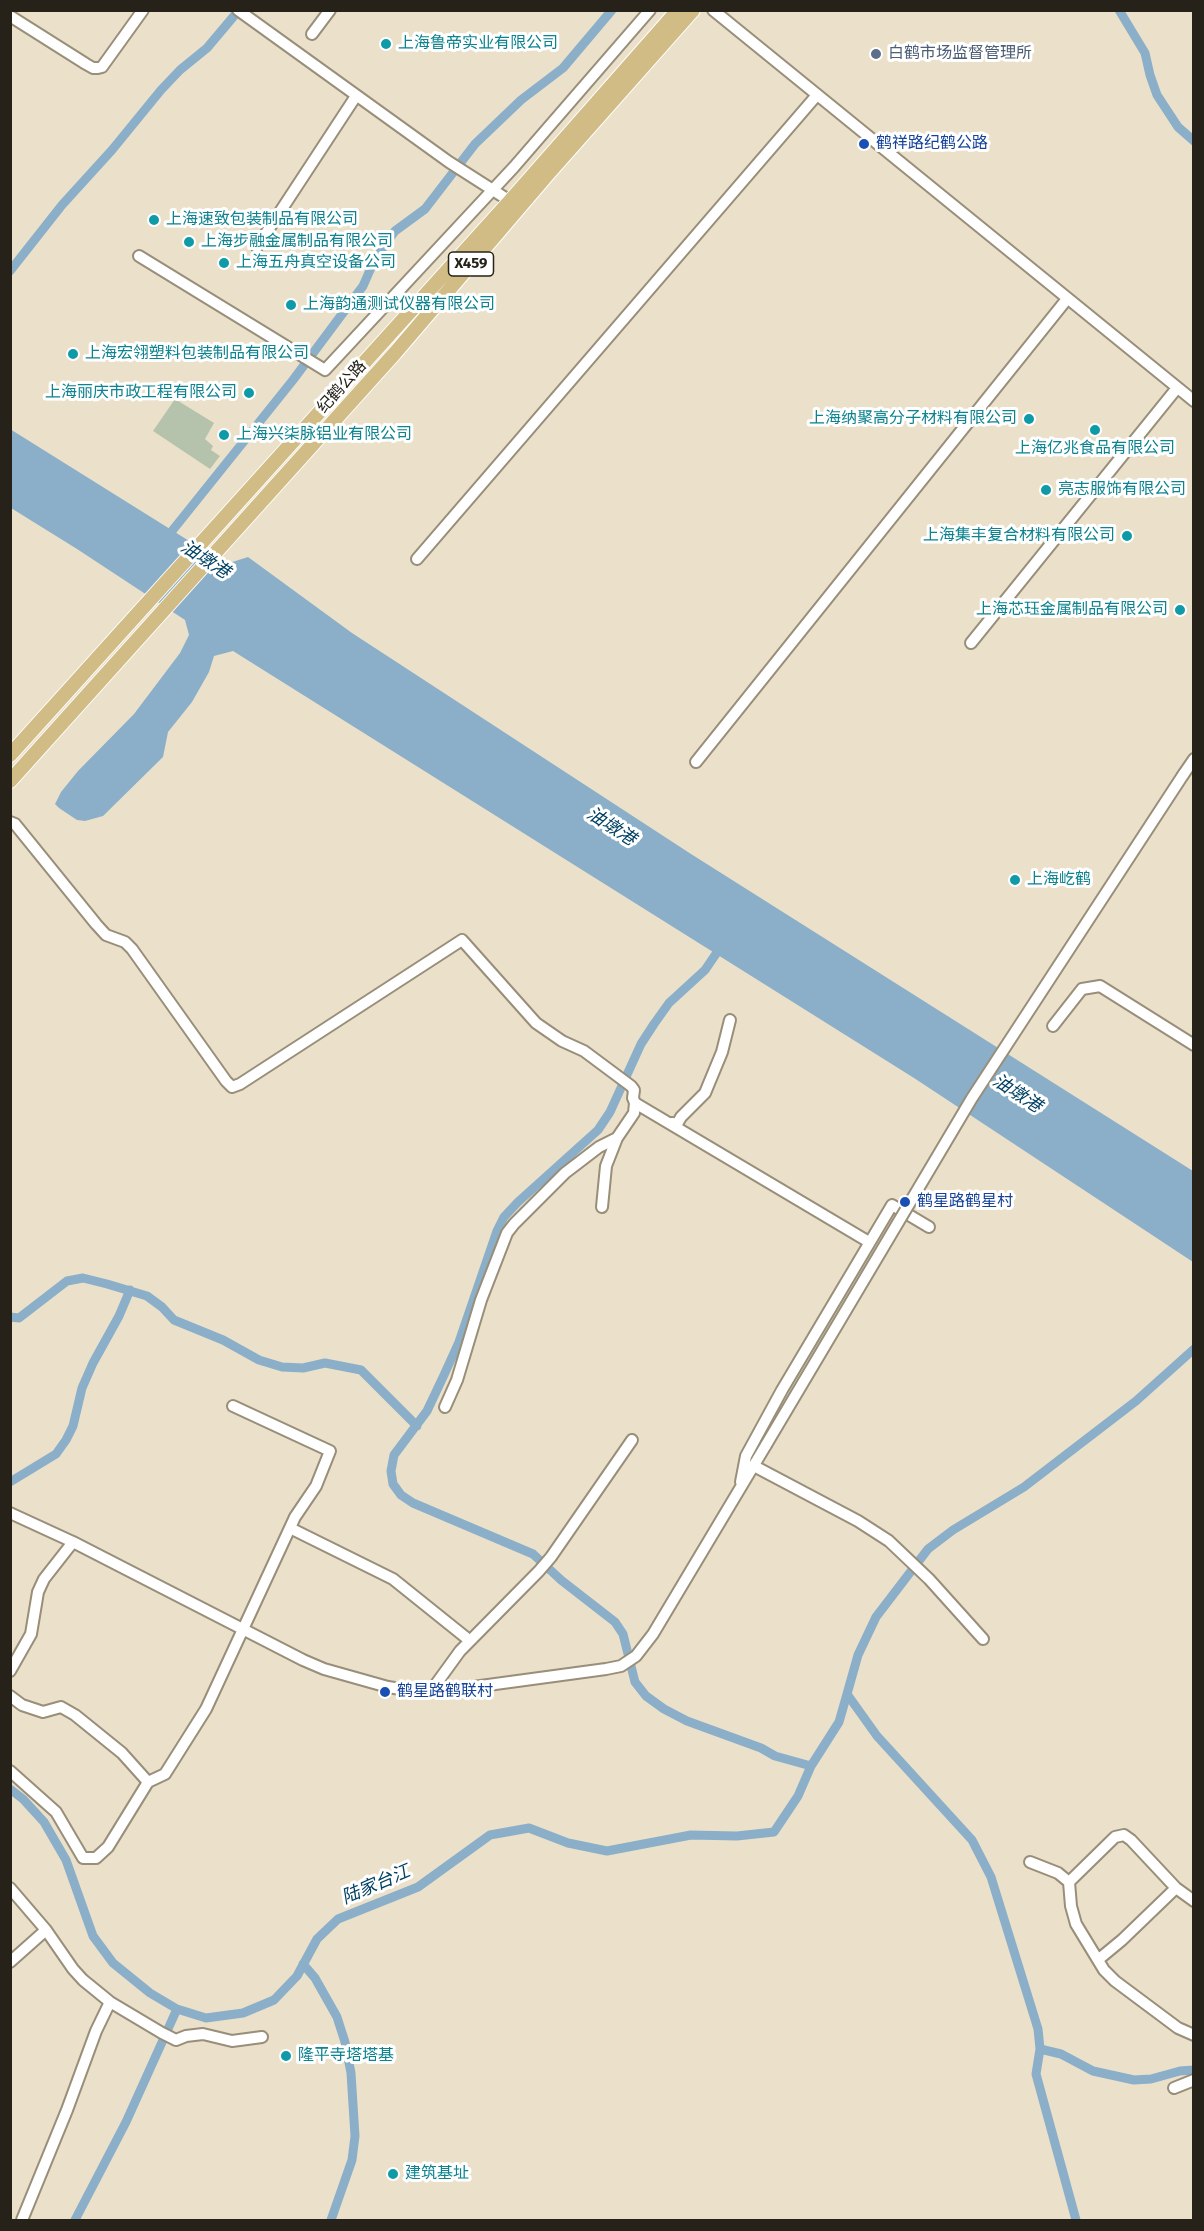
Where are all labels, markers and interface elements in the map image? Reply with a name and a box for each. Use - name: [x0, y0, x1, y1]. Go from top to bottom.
- place label: 上海鲁帝实业有限公司: [398, 34, 558, 54]
- marker: 上海鲁帝实业有限公司: [379, 37, 393, 51]
- place label: 白鹤市场监督管理所: [888, 44, 1032, 64]
- marker: 白鹤市场监督管理所: [869, 47, 883, 61]
- place label: 鹤祥路纪鹤公路: [876, 134, 988, 154]
- marker: 鹤祥路纪鹤公路: [857, 137, 871, 151]
- place label: 上海速致包装制品有限公司: [166, 210, 358, 230]
- marker: 上海速致包装制品有限公司: [147, 213, 161, 227]
- place label: 上海步融金属制品有限公司: [201, 232, 393, 252]
- marker: 上海步融金属制品有限公司: [182, 235, 196, 249]
- road number: X459: [448, 252, 494, 276]
- place label: 上海五舟真空设备公司: [236, 253, 396, 273]
- marker: 上海五舟真空设备公司: [217, 256, 231, 270]
- place label: 上海韵通测试仪器有限公司: [303, 295, 495, 315]
- marker: 上海韵通测试仪器有限公司: [284, 298, 298, 312]
- place label: 上海宏翎塑料包装制品有限公司: [85, 344, 309, 364]
- marker: 上海宏翎塑料包装制品有限公司: [66, 347, 80, 361]
- street label: 纪鹤公路: [313, 357, 371, 417]
- place label: 上海丽庆市政工程有限公司: [45, 383, 237, 403]
- marker: 上海丽庆市政工程有限公司: [242, 386, 256, 400]
- place label: 上海纳聚高分子材料有限公司: [809, 409, 1017, 429]
- marker: 上海纳聚高分子材料有限公司: [1022, 412, 1036, 426]
- marker: 上海亿兆食品有限公司: [1088, 423, 1102, 437]
- place label: 上海兴柒脉铝业有限公司: [236, 425, 412, 445]
- marker: 上海兴柒脉铝业有限公司: [217, 428, 231, 442]
- place label: 上海亿兆食品有限公司: [1015, 439, 1175, 459]
- place label: 亮志服饰有限公司: [1058, 480, 1186, 500]
- marker: 亮志服饰有限公司: [1039, 483, 1053, 497]
- place label: 上海集丰复合材料有限公司: [923, 526, 1115, 546]
- marker: 上海集丰复合材料有限公司: [1120, 529, 1134, 543]
- water label: 油墩港: [176, 536, 234, 584]
- place label: 上海芯珏金属制品有限公司: [976, 600, 1168, 620]
- marker: 上海芯珏金属制品有限公司: [1173, 603, 1187, 617]
- water label: 油墩港: [582, 803, 640, 851]
- place label: 上海屹鹤: [1027, 870, 1091, 890]
- marker: 上海屹鹤: [1008, 873, 1022, 887]
- water label: 油墩港: [988, 1070, 1046, 1118]
- place label: 鹤星路鹤星村: [917, 1192, 1013, 1212]
- marker: 鹤星路鹤星村: [898, 1195, 912, 1209]
- place label: 鹤星路鹤联村: [397, 1682, 493, 1702]
- marker: 鹤星路鹤联村: [378, 1685, 392, 1699]
- water label: 陆家台江: [339, 1861, 413, 1909]
- place label: 隆平寺塔塔基: [298, 2046, 394, 2066]
- marker: 隆平寺塔塔基: [279, 2049, 293, 2063]
- place label: 建筑基址: [405, 2164, 469, 2184]
- marker: 建筑基址: [386, 2167, 400, 2181]

